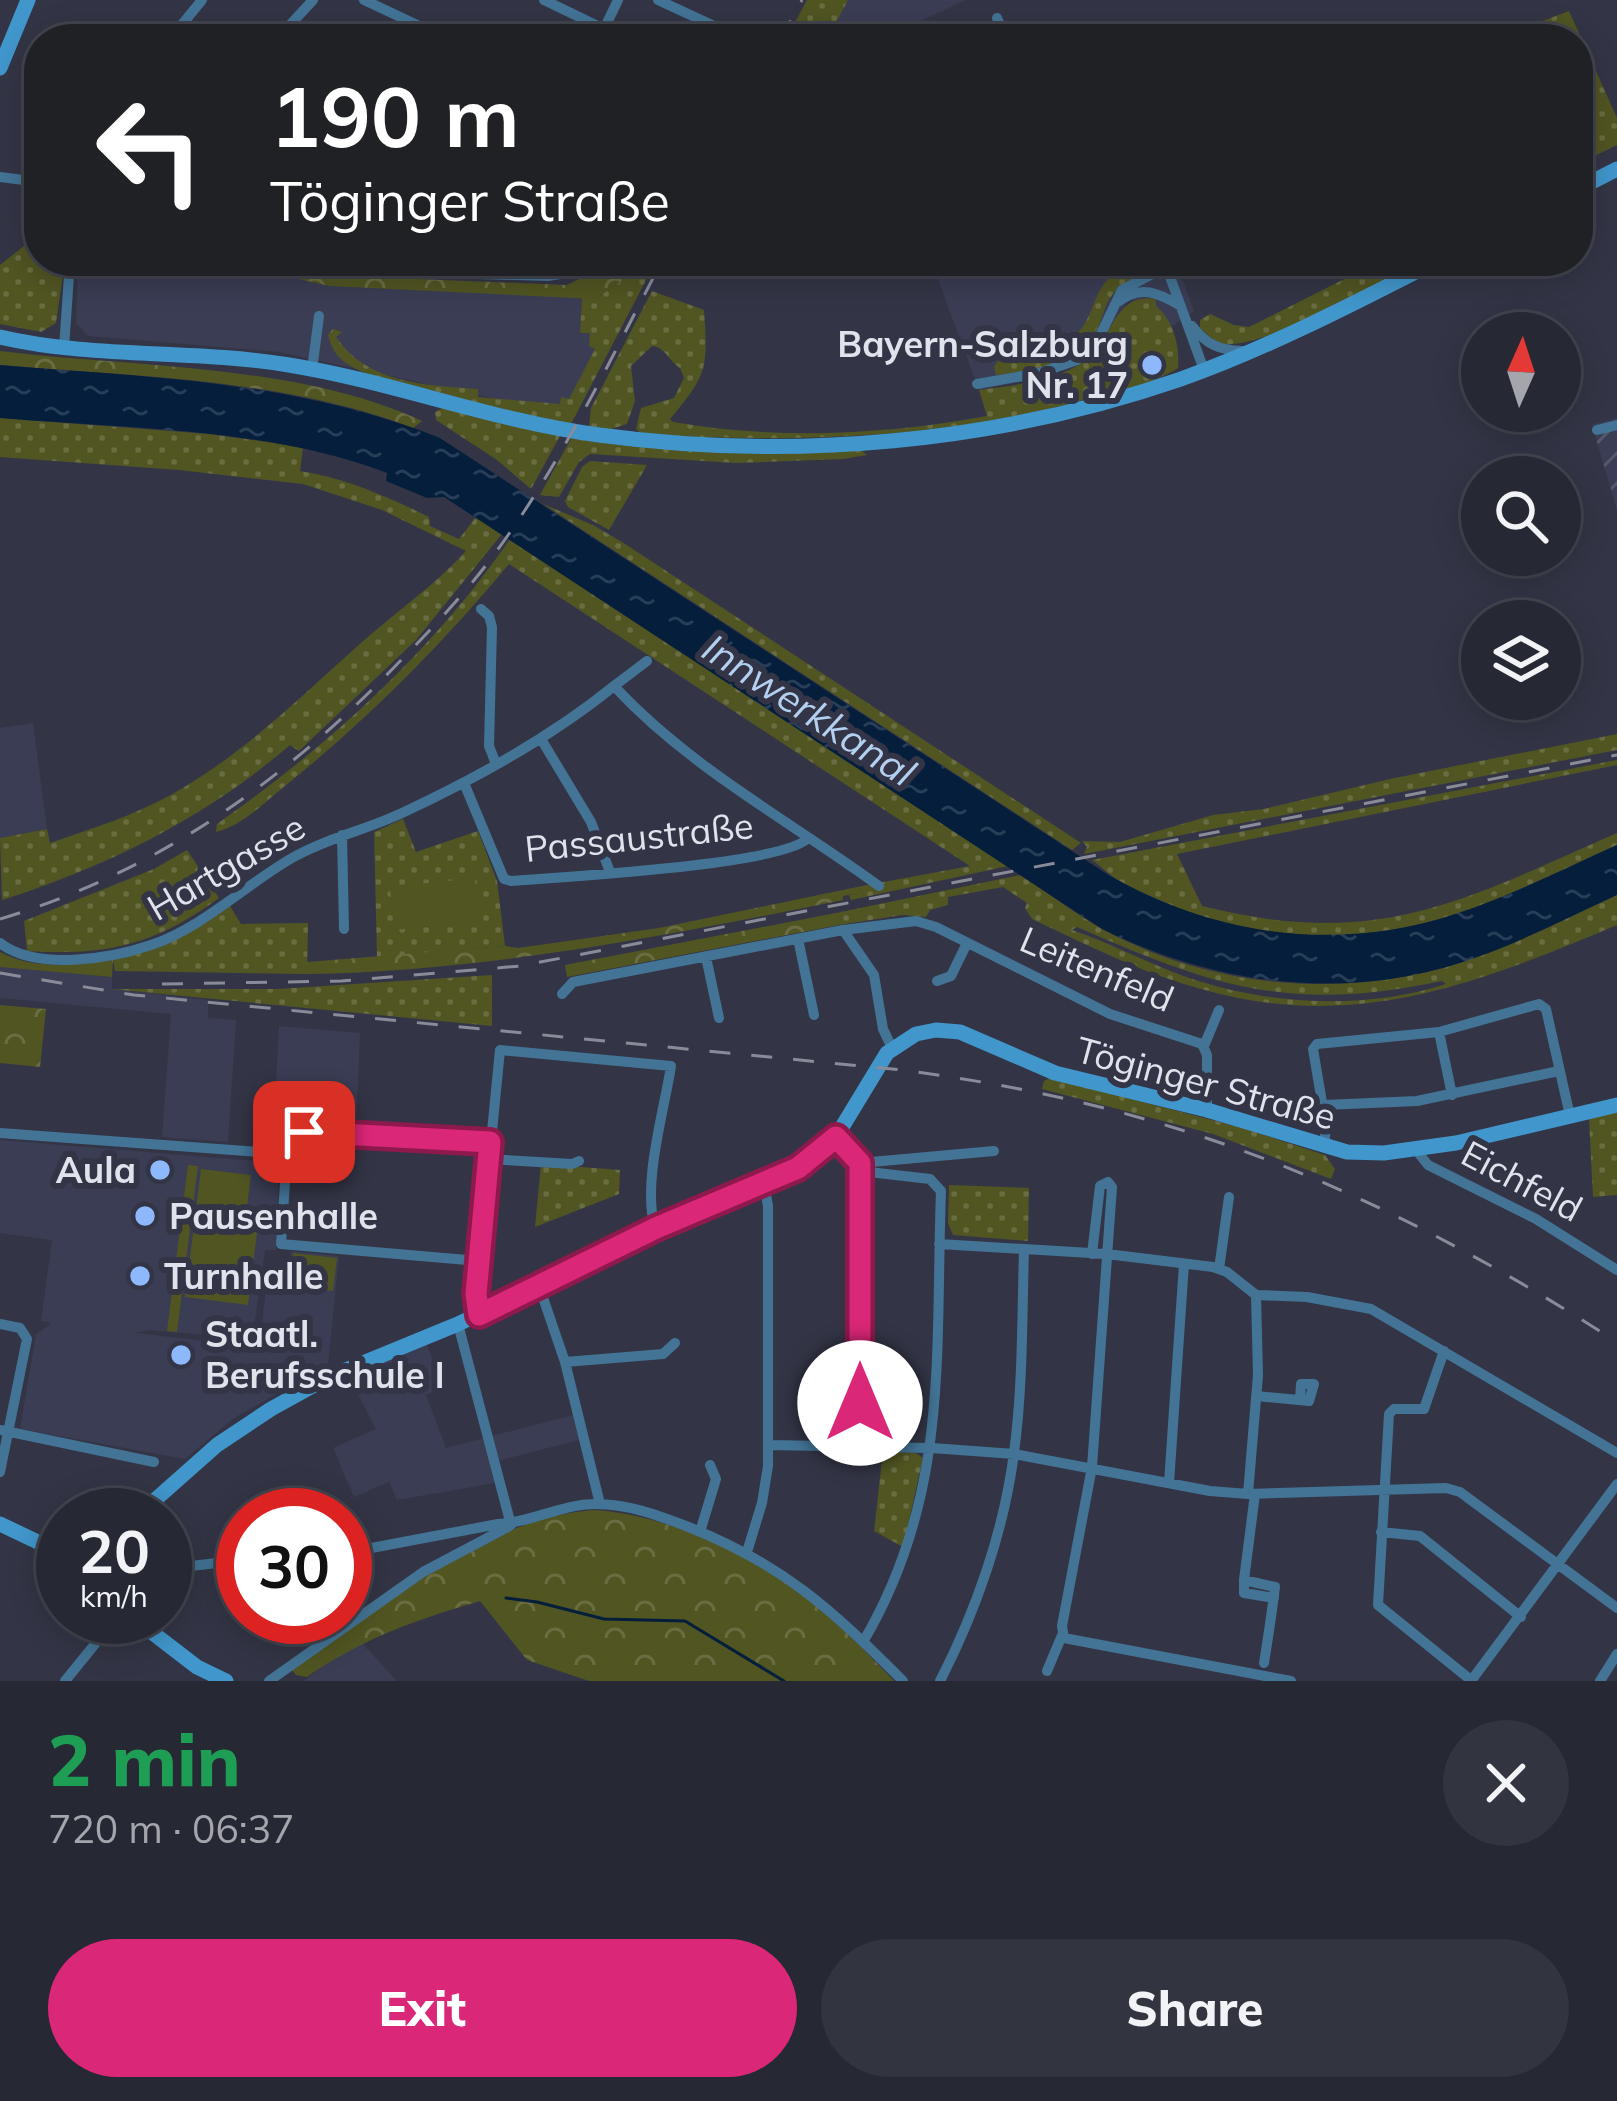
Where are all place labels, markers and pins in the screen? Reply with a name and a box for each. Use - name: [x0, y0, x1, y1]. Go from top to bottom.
- place label: Bayern-Salzburg Nr. 17: [837, 321, 1128, 407]
- marker: Bayern-Salzburg Nr. 17: [1139, 352, 1165, 378]
- pin: [253, 1081, 355, 1183]
- place label: Aula: [56, 1147, 136, 1192]
- marker: Aula: [147, 1157, 173, 1183]
- place label: Pausenhalle: [169, 1193, 378, 1238]
- marker: Pausenhalle: [132, 1203, 158, 1229]
- place label: Turnhalle: [164, 1253, 323, 1298]
- marker: Turnhalle: [127, 1263, 153, 1289]
- place label: Staatl. Berufsschule I: [205, 1311, 445, 1397]
- marker: Staatl. Berufsschule I: [168, 1342, 194, 1368]

